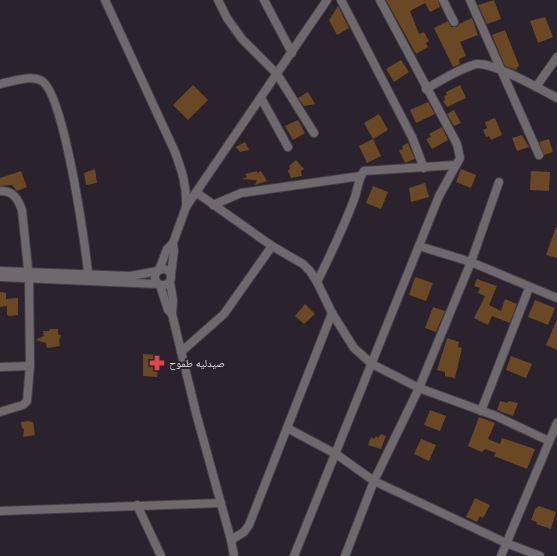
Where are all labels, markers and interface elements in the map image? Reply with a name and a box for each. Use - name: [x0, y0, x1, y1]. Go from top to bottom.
- pharmacy icon: صيدليه طموح: [148, 354, 166, 372]
- place label: صيدليه طموح: [169, 357, 225, 370]

